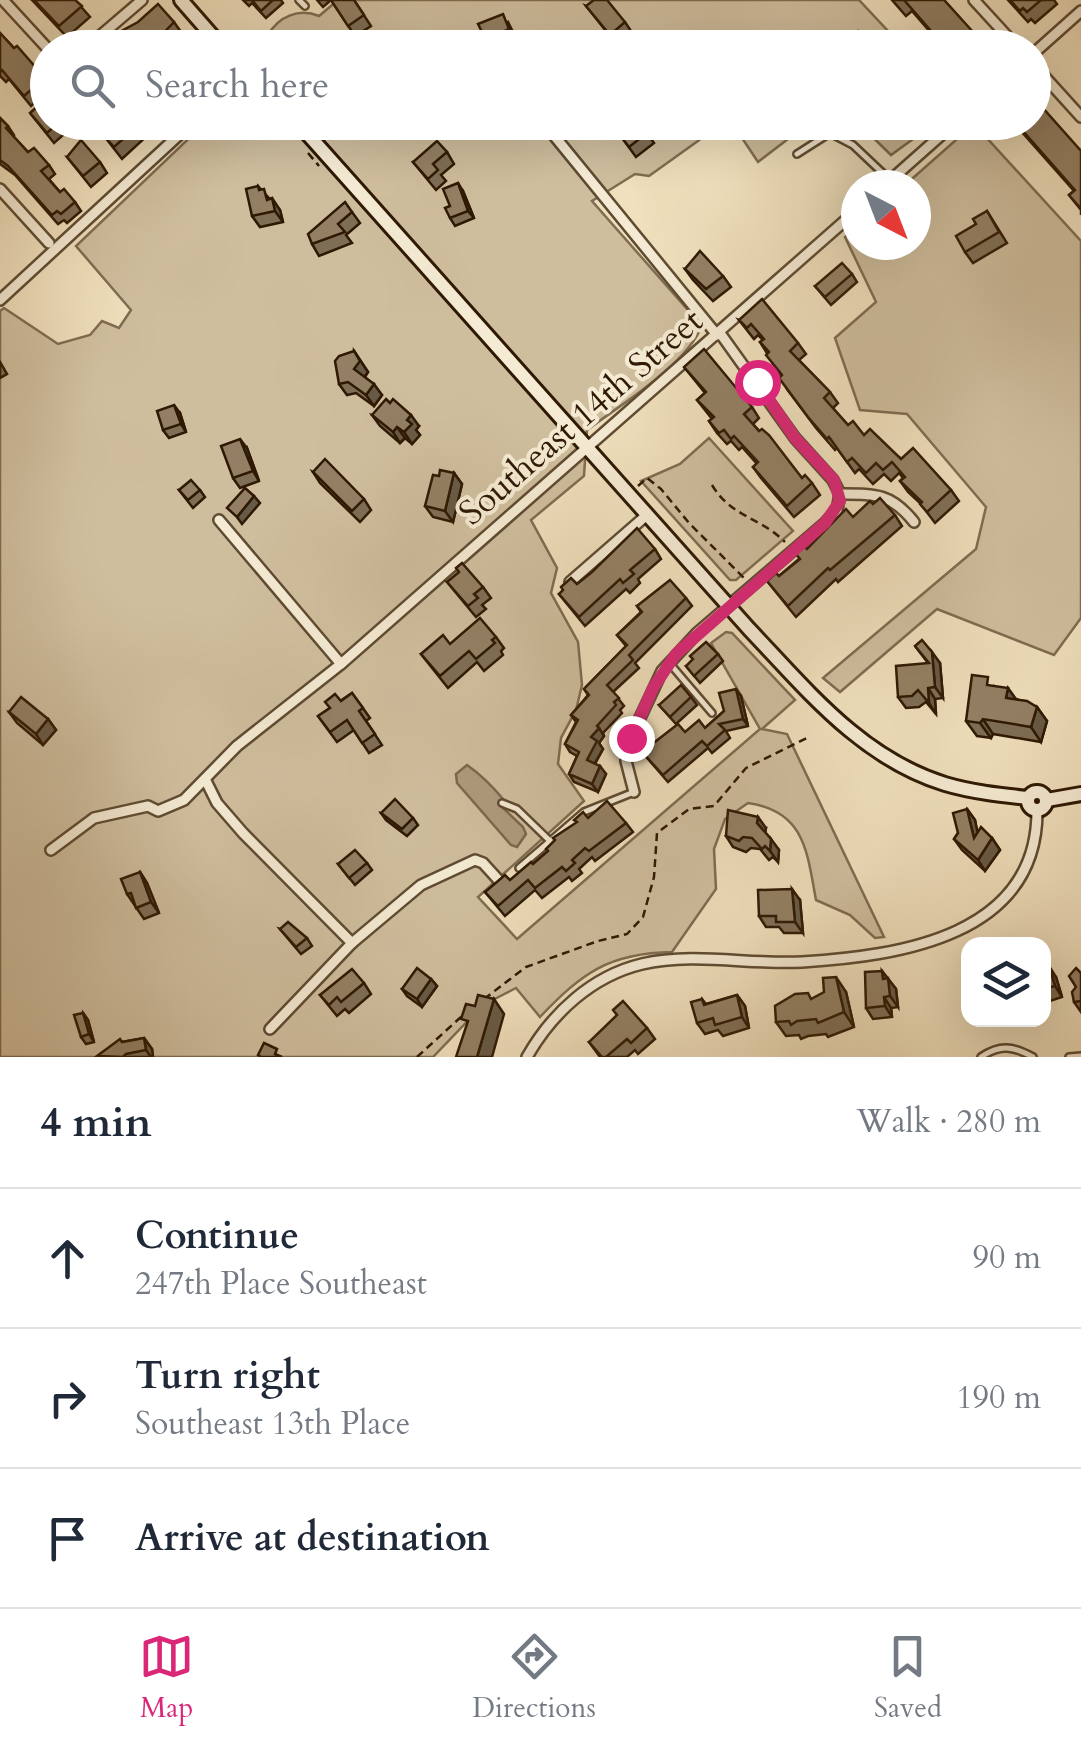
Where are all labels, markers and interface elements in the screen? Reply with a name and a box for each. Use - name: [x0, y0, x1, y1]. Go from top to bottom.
- search box: [30, 30, 1051, 140]
- icon: search: [65, 58, 120, 113]
- text: Search here: [145, 59, 329, 111]
- north arrow: [841, 170, 931, 260]
- street label: Southeast 14th Street: [449, 298, 713, 536]
- route start: [735, 360, 781, 406]
- route end: [609, 716, 655, 762]
- map controls: [961, 937, 1051, 1027]
- button: layers: [961, 937, 1051, 1027]
- text: 4 min: [40, 1094, 152, 1151]
- text: Walk · 280 m: [856, 1100, 1041, 1144]
- text: Continue: [135, 1210, 299, 1262]
- icon: ahead: [40, 1231, 95, 1286]
- text: 90 m: [973, 1236, 1041, 1280]
- text: 247th Place Southeast: [135, 1262, 427, 1306]
- text: Turn right: [135, 1350, 320, 1402]
- icon: right: [40, 1371, 95, 1426]
- text: 190 m: [956, 1376, 1041, 1420]
- text: Southeast 13th Place: [135, 1402, 410, 1446]
- icon: arrive: [40, 1511, 95, 1566]
- text: Arrive at destination: [135, 1512, 490, 1564]
- tab: Map: [139, 1629, 194, 1727]
- tab: Directions: [472, 1629, 596, 1727]
- tab: Saved: [874, 1629, 942, 1727]

